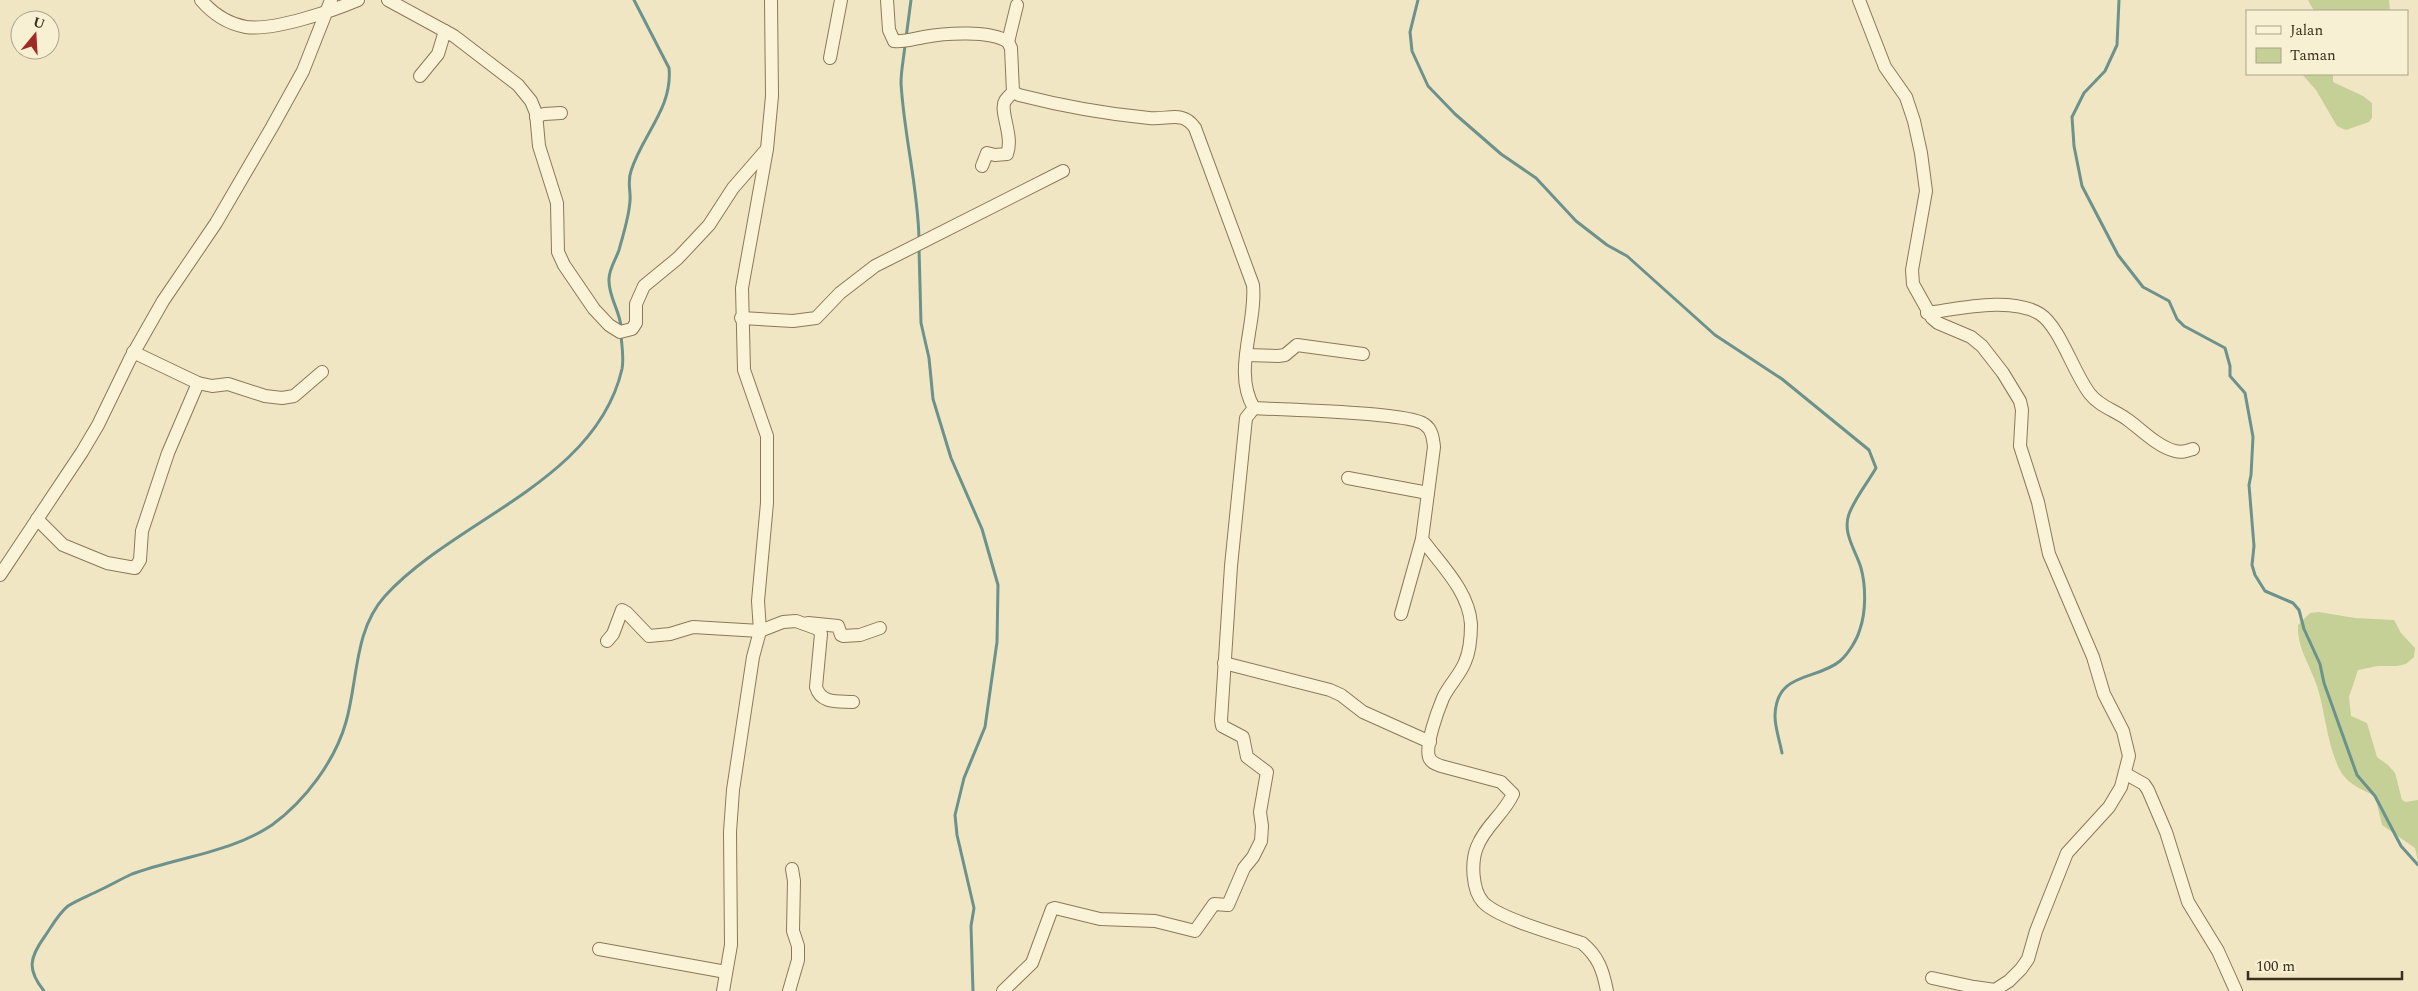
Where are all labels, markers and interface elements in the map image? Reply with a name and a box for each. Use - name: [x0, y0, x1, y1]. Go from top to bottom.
- north arrow: [10, 10, 60, 60]
- legend: [2246, 10, 2408, 75]
- text: U: [30, 11, 48, 35]
- text: Jalan: [2290, 19, 2323, 42]
- text: Taman: [2290, 44, 2336, 67]
- scale bar: [2248, 948, 2402, 980]
- text: 100 m: [2256, 955, 2295, 978]

